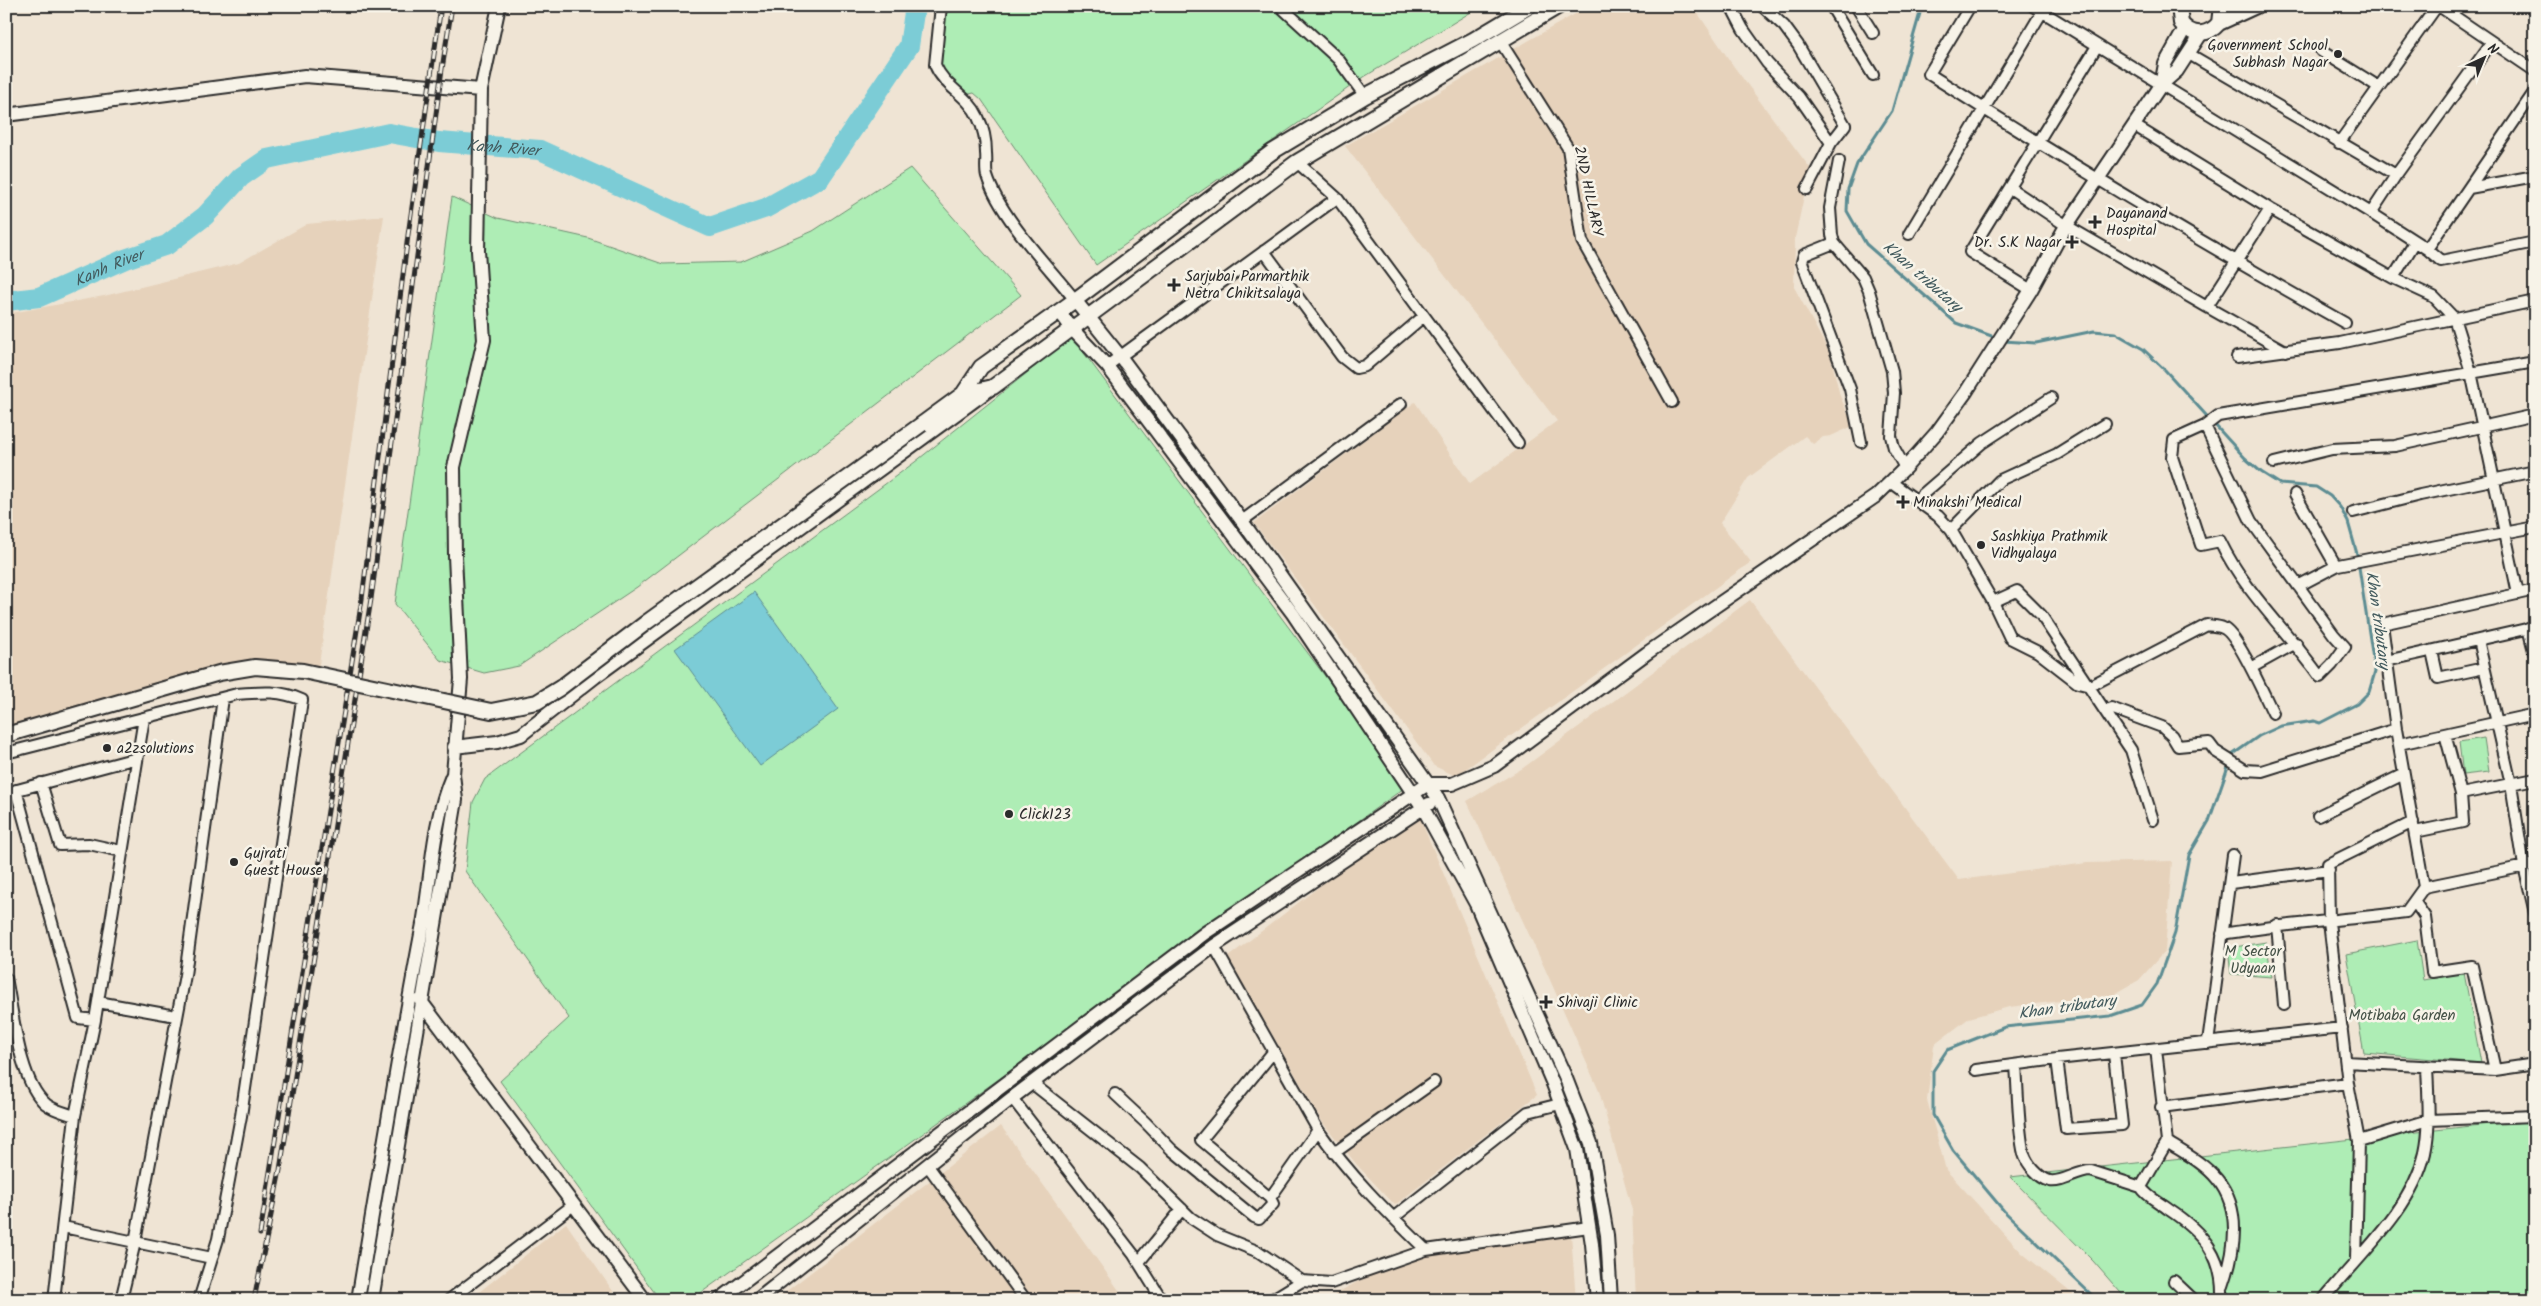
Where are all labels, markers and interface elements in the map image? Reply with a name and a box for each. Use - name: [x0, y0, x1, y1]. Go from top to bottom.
- north arrow: [2458, 32, 2508, 82]
- place label: Government School Subhash Nagar: [2208, 34, 2329, 75]
- text: N: [2482, 38, 2503, 60]
- marker: Government School Subhash Nagar: [2332, 48, 2344, 60]
- water label: Kanh River: [466, 133, 544, 164]
- street label: 2ND HILLARY: [1567, 144, 1610, 240]
- place label: Dayanand Hospital: [2106, 202, 2168, 243]
- marker: Dayanand Hospital: [2088, 215, 2102, 229]
- place label: Dr. S.K Nagar: [1974, 231, 2062, 255]
- water label: Khan tributary: [1877, 235, 1969, 320]
- marker: Dr. S.K Nagar: [2065, 235, 2079, 249]
- water label: Kanh River: [70, 242, 150, 294]
- place label: Sarjubai Parmarthik Netra Chikitsalaya: [1185, 265, 1310, 306]
- marker: Sarjubai Parmarthik Netra Chikitsalaya: [1167, 278, 1181, 292]
- place label: Minakshi Medical: [1913, 491, 2022, 515]
- marker: Minakshi Medical: [1897, 496, 1909, 508]
- place label: Sashkiya Prathmik Vidhyalaya: [1991, 525, 2109, 566]
- marker: Sashkiya Prathmik Vidhyalaya: [1975, 539, 1987, 551]
- water label: Khan tributary: [2358, 570, 2397, 673]
- place label: a2zsolutions: [117, 737, 195, 761]
- marker: a2zsolutions: [101, 742, 113, 754]
- place label: Click123: [1019, 803, 1071, 827]
- marker: Click123: [1003, 808, 1015, 820]
- place label: Gujrati Guest House: [244, 842, 323, 883]
- marker: Gujrati Guest House: [228, 856, 240, 868]
- park label: M Sector Udyaan: [2225, 940, 2282, 981]
- water label: Khan tributary: [2017, 988, 2120, 1027]
- place label: Shivaji Clinic: [1557, 991, 1638, 1015]
- marker: Shivaji Clinic: [1539, 995, 1553, 1009]
- park label: Motibaba Garden: [2348, 1004, 2456, 1028]

